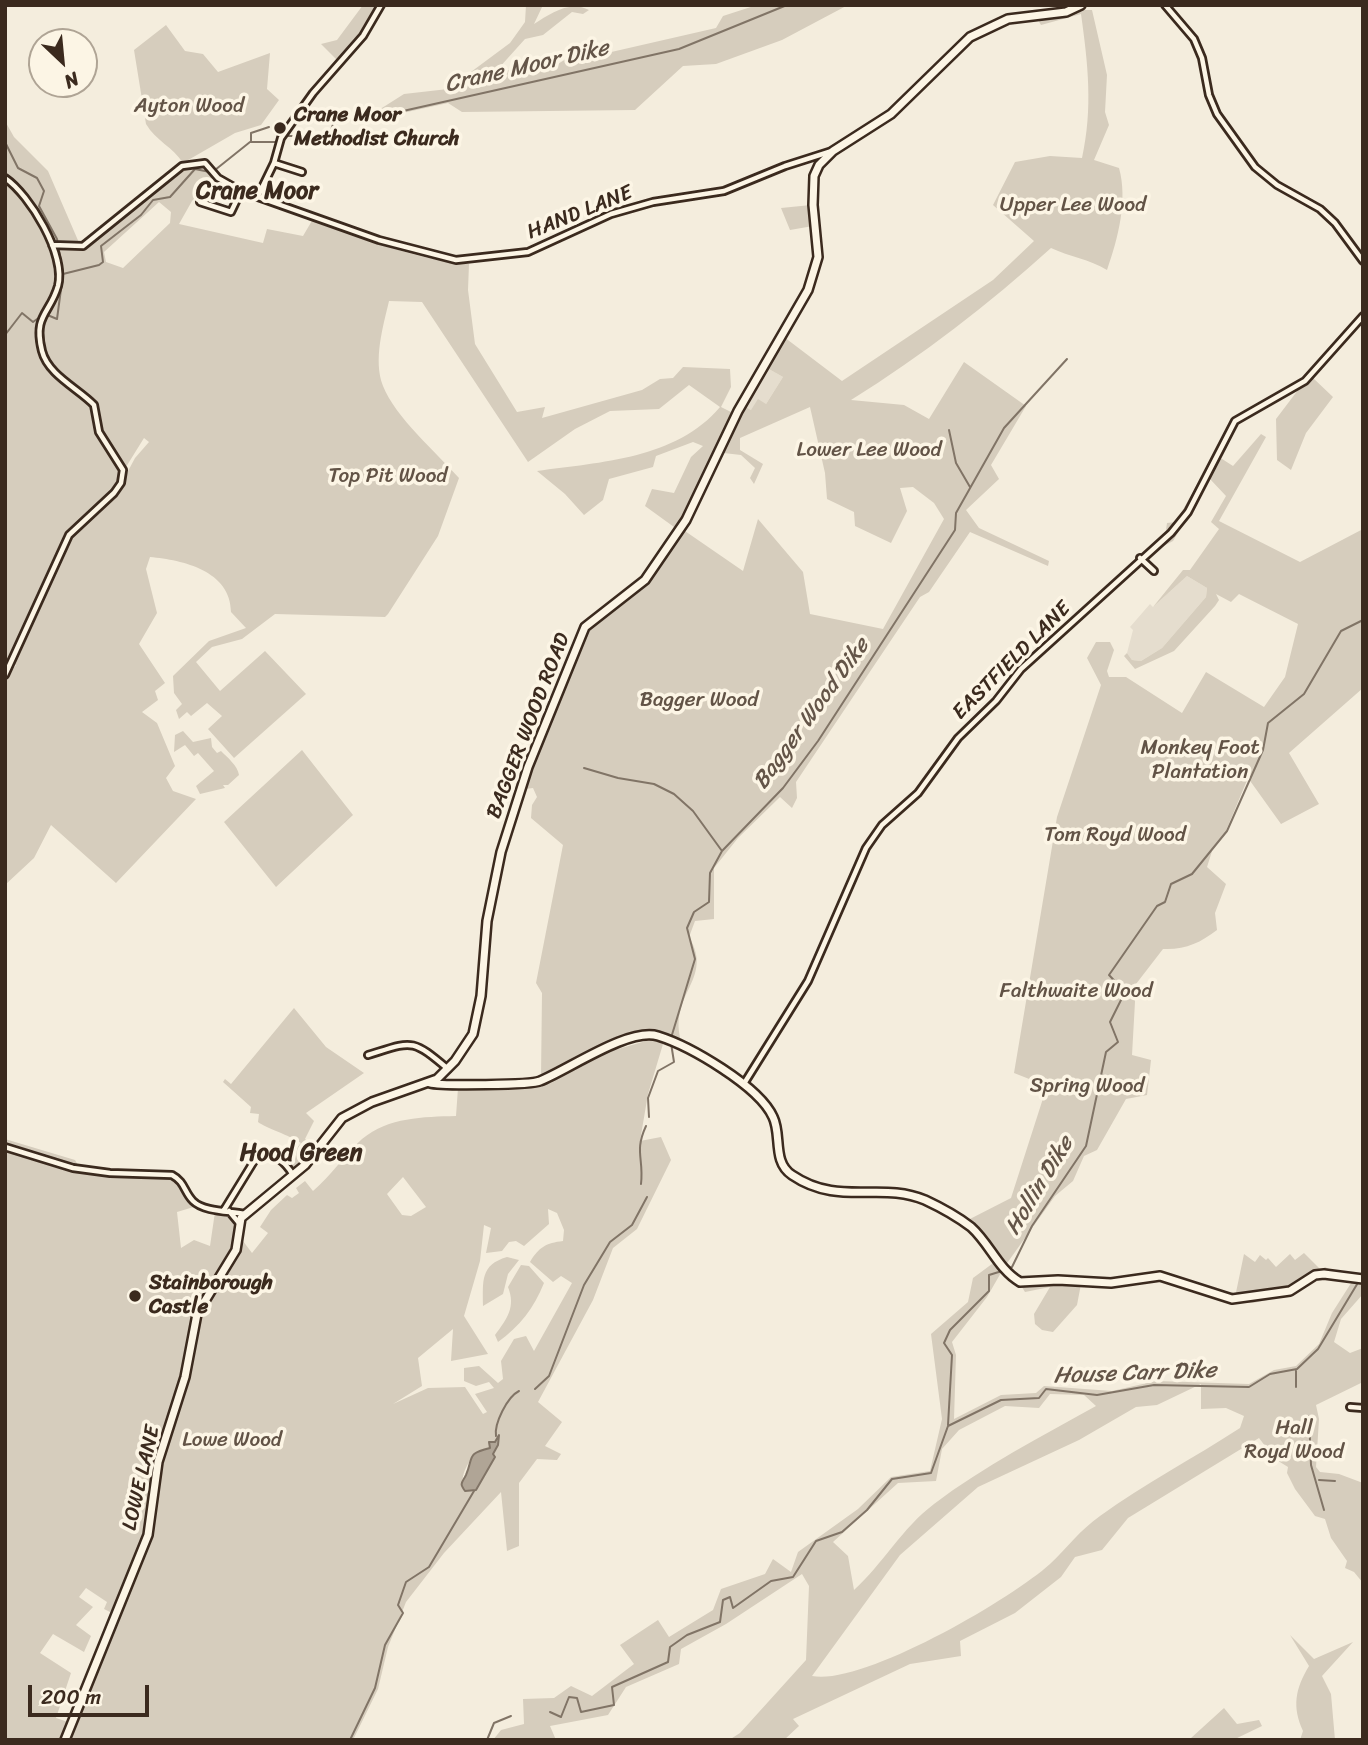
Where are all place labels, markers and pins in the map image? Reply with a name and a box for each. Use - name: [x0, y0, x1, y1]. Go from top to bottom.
- place label: Crane Moor Methodist Church: [294, 103, 459, 153]
- marker: Crane Moor Methodist Church: [272, 120, 288, 136]
- place label: Stainborough Castle: [149, 1271, 273, 1321]
- marker: Stainborough Castle: [127, 1288, 143, 1304]

